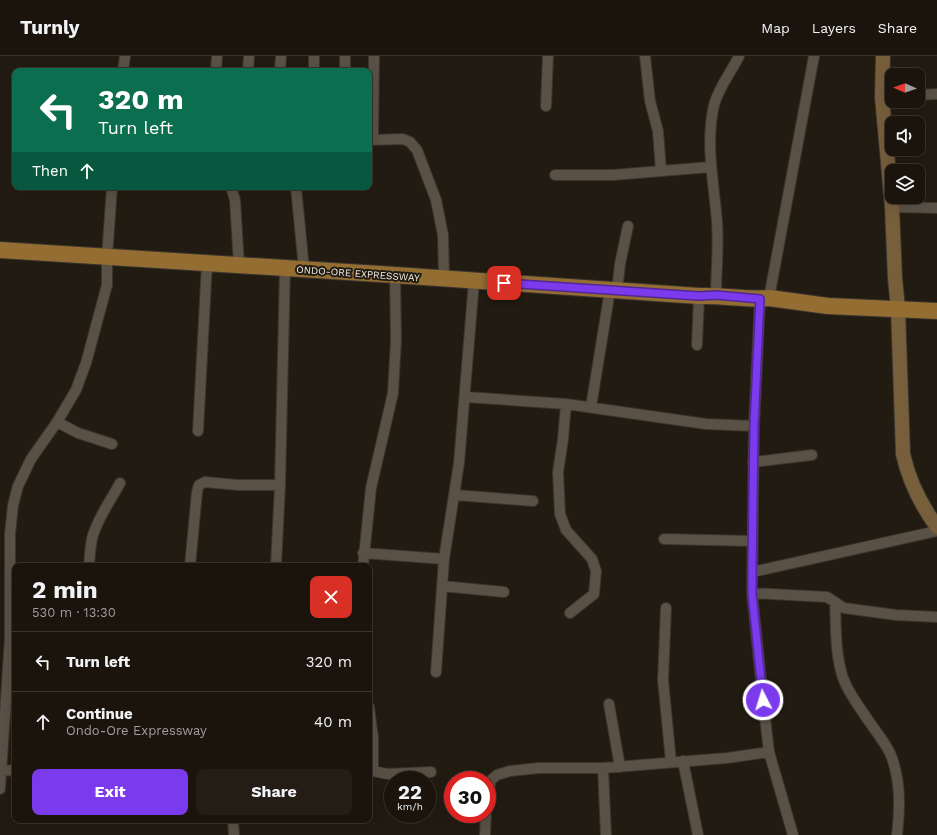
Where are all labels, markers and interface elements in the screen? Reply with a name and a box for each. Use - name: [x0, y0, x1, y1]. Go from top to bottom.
- text: Turnly: [20, 16, 80, 39]
- text: Map: [761, 20, 790, 36]
- text: Layers: [812, 20, 856, 36]
- text: Share: [878, 20, 917, 36]
- north arrow: [885, 68, 925, 108]
- map controls: [885, 68, 925, 204]
- text: 320 m: [98, 83, 184, 116]
- icon: left: [32, 84, 84, 136]
- button: sound: [885, 116, 925, 156]
- text: Turn left: [98, 117, 173, 138]
- icon: ahead: [76, 160, 98, 182]
- text: Then: [32, 162, 68, 180]
- button: layers: [885, 164, 925, 204]
- street label: ONDO-ORE EXPRESSWAY: [296, 264, 420, 283]
- pin: [487, 266, 521, 300]
- icon: arrive: [493, 272, 515, 294]
- text: 2 min: [32, 576, 98, 604]
- button: close: [310, 576, 352, 618]
- text: 530 m · 13:30: [32, 605, 116, 620]
- icon: left: [32, 651, 54, 673]
- text: Turn left: [66, 653, 130, 671]
- text: 320 m: [306, 653, 352, 671]
- position arrow: [742, 679, 784, 721]
- text: Continue: [66, 705, 133, 723]
- icon: ahead: [32, 711, 54, 733]
- text: 40 m: [314, 713, 352, 731]
- text: Ondo-Ore Expressway: [66, 723, 207, 738]
- button: Exit: [32, 769, 188, 815]
- button: Share: [196, 769, 352, 815]
- speed limit sign: 30: [444, 771, 496, 823]
- text: 22: [398, 780, 422, 804]
- text: km/h: [397, 801, 423, 812]

